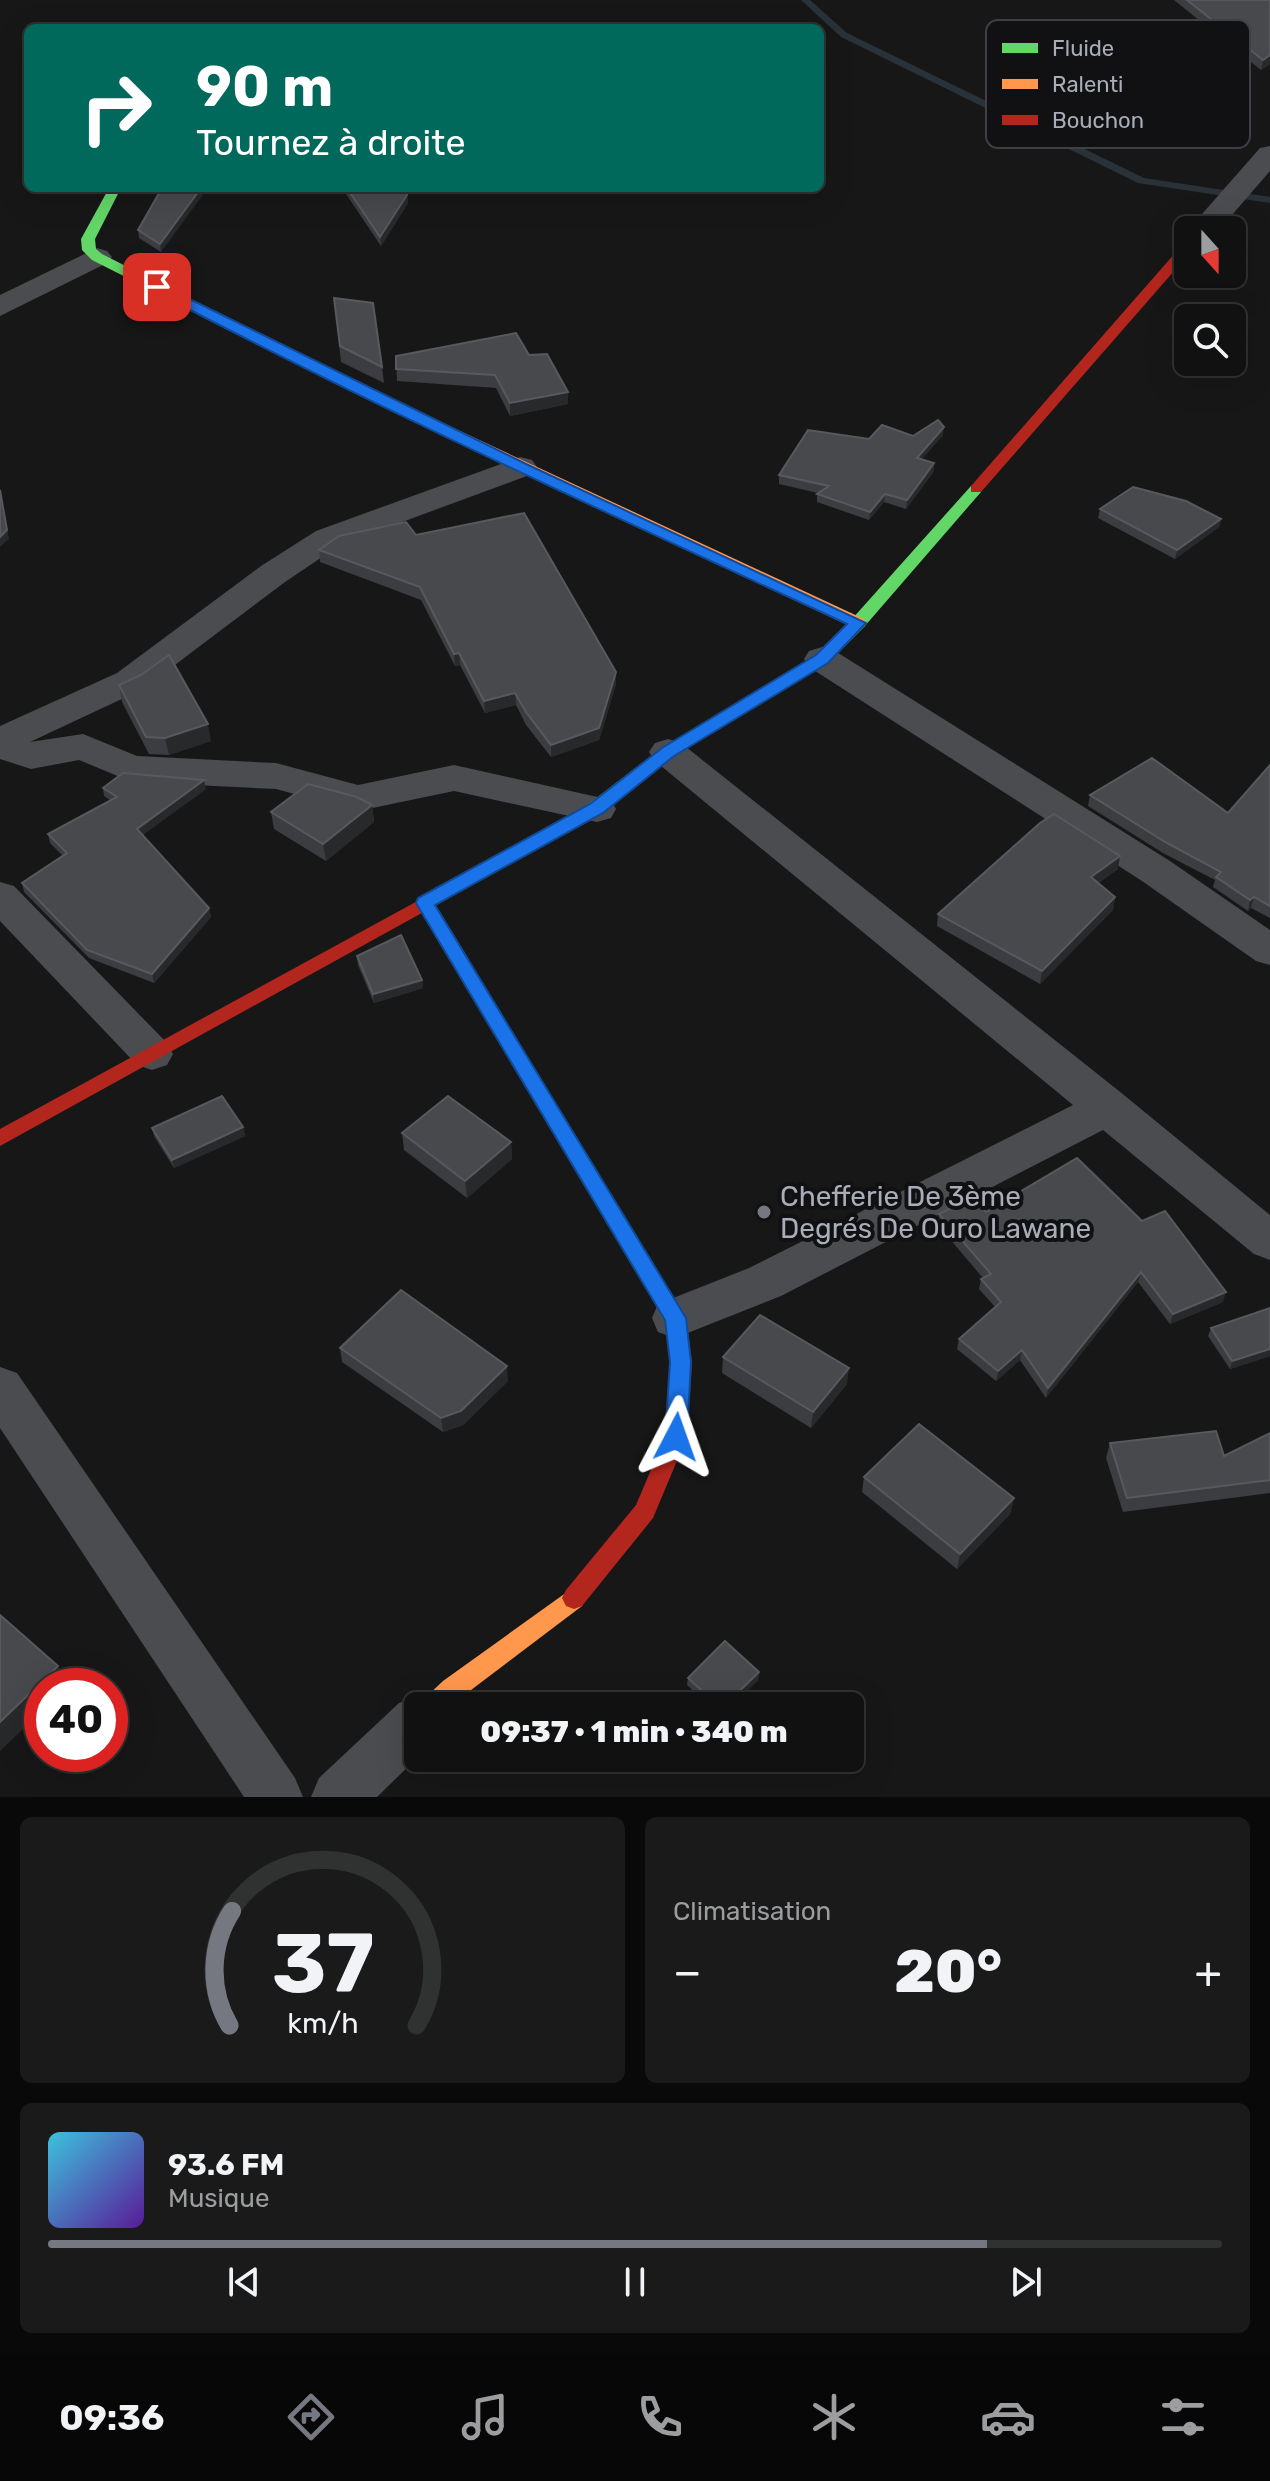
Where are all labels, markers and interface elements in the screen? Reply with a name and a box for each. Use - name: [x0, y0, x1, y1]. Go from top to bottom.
- legend: [986, 20, 1250, 148]
- text: Fluide: [1052, 35, 1114, 62]
- text: 90 m: [196, 54, 333, 120]
- icon: right: [64, 56, 168, 160]
- text: Ralenti: [1052, 71, 1123, 98]
- text: Bouchon: [1052, 107, 1144, 134]
- text: Tournez à droite: [196, 121, 466, 164]
- north arrow: [1174, 216, 1246, 288]
- map controls: [1174, 216, 1246, 376]
- pin: [123, 253, 191, 321]
- icon: arrive: [135, 265, 179, 309]
- button: search: [1174, 304, 1246, 376]
- place label: Chefferie De 3ème Degrés De Ouro Lawane: [780, 1180, 1091, 1245]
- marker: Chefferie De 3ème Degrés De Ouro Lawane: [755, 1203, 773, 1221]
- position arrow: [634, 1395, 718, 1479]
- speed limit sign: 40: [24, 1668, 128, 1772]
- text: 09:37 · 1 min · 340 m: [480, 1714, 788, 1750]
- text: Climatisation: [673, 1896, 831, 1927]
- text: 37: [271, 1914, 374, 2013]
- text: 20°: [894, 1936, 1002, 2007]
- text: −: [673, 1946, 702, 1998]
- text: +: [1195, 1946, 1222, 1998]
- text: km/h: [287, 2006, 358, 2040]
- text: 93.6 FM: [168, 2147, 284, 2183]
- text: Musique: [168, 2183, 270, 2214]
- icon: previous: [222, 2260, 266, 2304]
- icon: pause: [613, 2260, 657, 2304]
- icon: next: [1004, 2260, 1048, 2304]
- icon: directions: [283, 2389, 339, 2445]
- icon: music: [457, 2389, 513, 2445]
- icon: phone: [632, 2389, 688, 2445]
- icon: climate: [806, 2389, 862, 2445]
- icon: car: [980, 2389, 1036, 2445]
- icon: filters: [1155, 2389, 1211, 2445]
- text: 09:36: [59, 2396, 164, 2439]

